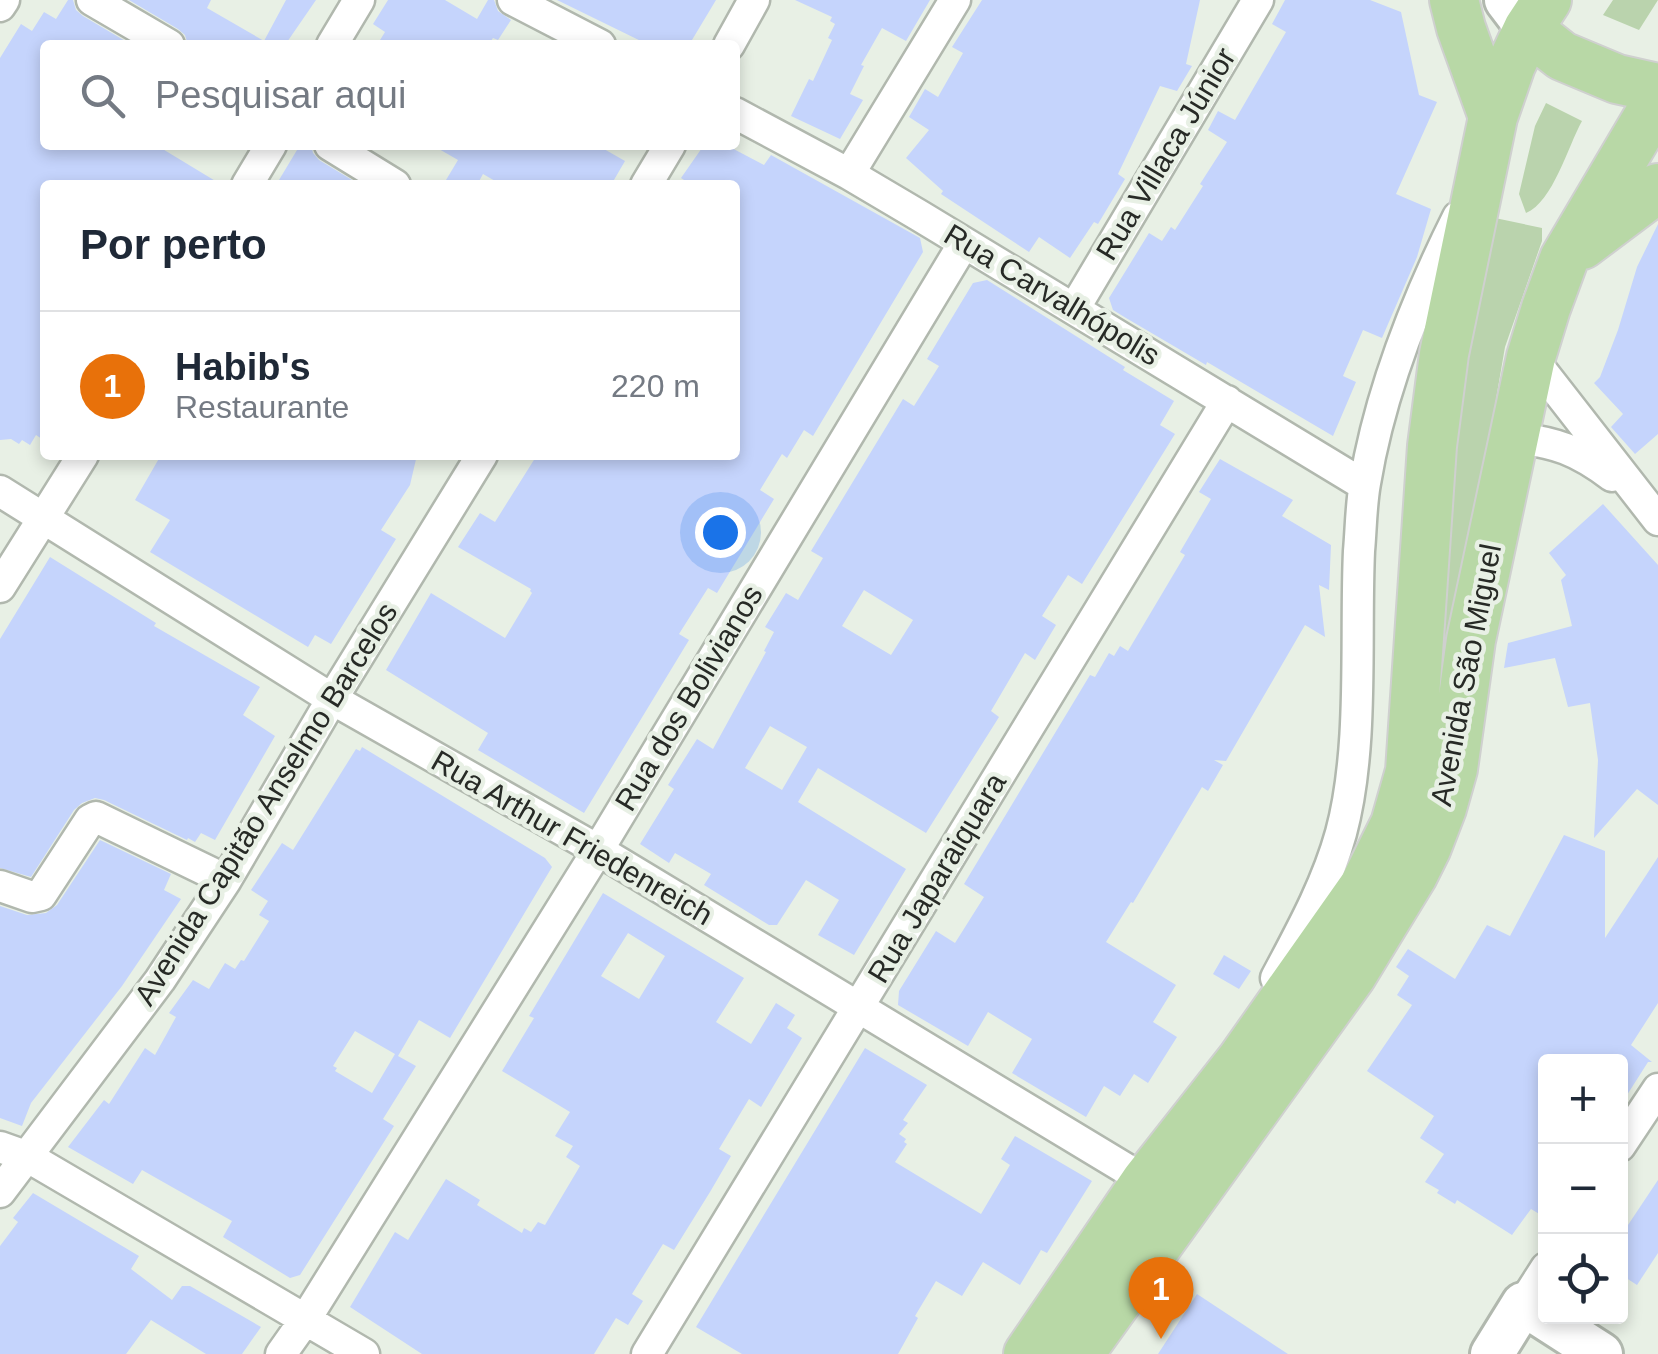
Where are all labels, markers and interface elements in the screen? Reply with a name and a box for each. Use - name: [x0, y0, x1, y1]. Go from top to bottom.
- search box: [40, 40, 740, 150]
- street label: Rua Villaca Júnior: [1089, 42, 1242, 266]
- icon: search: [75, 68, 130, 123]
- text: Pesquisar aqui: [155, 74, 406, 116]
- street label: Rua Carvalhópolis: [939, 217, 1166, 372]
- text: Por perto: [80, 221, 267, 268]
- text: Habib's: [175, 346, 311, 388]
- text: 1: [104, 368, 121, 404]
- text: 220 m: [611, 368, 700, 404]
- text: Restaurante: [175, 389, 349, 425]
- your location: [695, 507, 746, 558]
- street label: Avenida São Miguel: [1424, 541, 1507, 809]
- street label: Rua dos Bolivianos: [608, 579, 769, 816]
- street label: Avenida Capitão Anselmo Barcelos: [128, 597, 404, 1011]
- street label: Rua Arthur Friedenreich: [426, 744, 718, 931]
- street label: Rua Japaraiquara: [861, 767, 1012, 988]
- map controls: [1538, 1054, 1628, 1324]
- button: +: [1538, 1054, 1628, 1144]
- button: −: [1538, 1144, 1628, 1234]
- button: locate: [1538, 1234, 1628, 1324]
- pin: 1: [1128, 1256, 1194, 1339]

